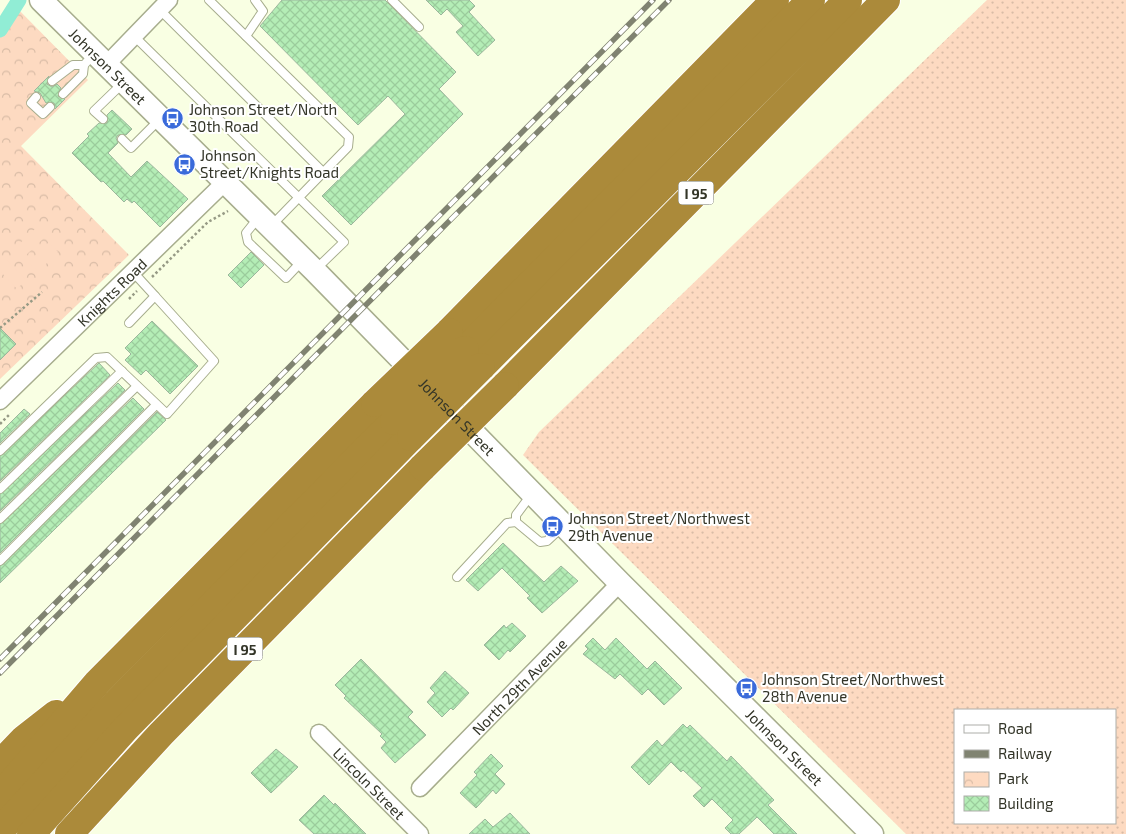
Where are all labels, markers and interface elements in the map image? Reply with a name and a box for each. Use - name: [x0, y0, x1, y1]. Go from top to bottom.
- street label: Johnson Street: [66, 24, 150, 108]
- place label: Johnson Street/North 30th Road: [189, 100, 337, 135]
- bus stop icon: Johnson Street/North 30th Road: [161, 106, 185, 130]
- place label: Johnson Street/Knights Road: [200, 146, 339, 181]
- bus stop icon: Johnson Street/Knights Road: [172, 152, 196, 176]
- road number: I 95: [678, 182, 714, 204]
- street label: Knights Road: [73, 254, 150, 330]
- street label: Johnson Street: [416, 374, 499, 459]
- place label: Johnson Street/Northwest 29th Avenue: [568, 509, 750, 544]
- bus stop icon: Johnson Street/Northwest 29th Avenue: [540, 515, 564, 539]
- street label: North 29th Avenue: [468, 634, 570, 738]
- road number: I 95: [228, 638, 262, 661]
- place label: Johnson Street/Northwest 28th Avenue: [762, 670, 944, 705]
- bus stop icon: Johnson Street/Northwest 28th Avenue: [734, 676, 758, 700]
- street label: Johnson Street: [742, 705, 827, 789]
- legend: [954, 709, 1116, 824]
- text: Road: [998, 719, 1033, 737]
- street label: Lincoln Street: [330, 744, 409, 823]
- text: Railway: [998, 744, 1052, 762]
- text: Park: [998, 769, 1029, 787]
- text: Building: [998, 794, 1054, 812]

